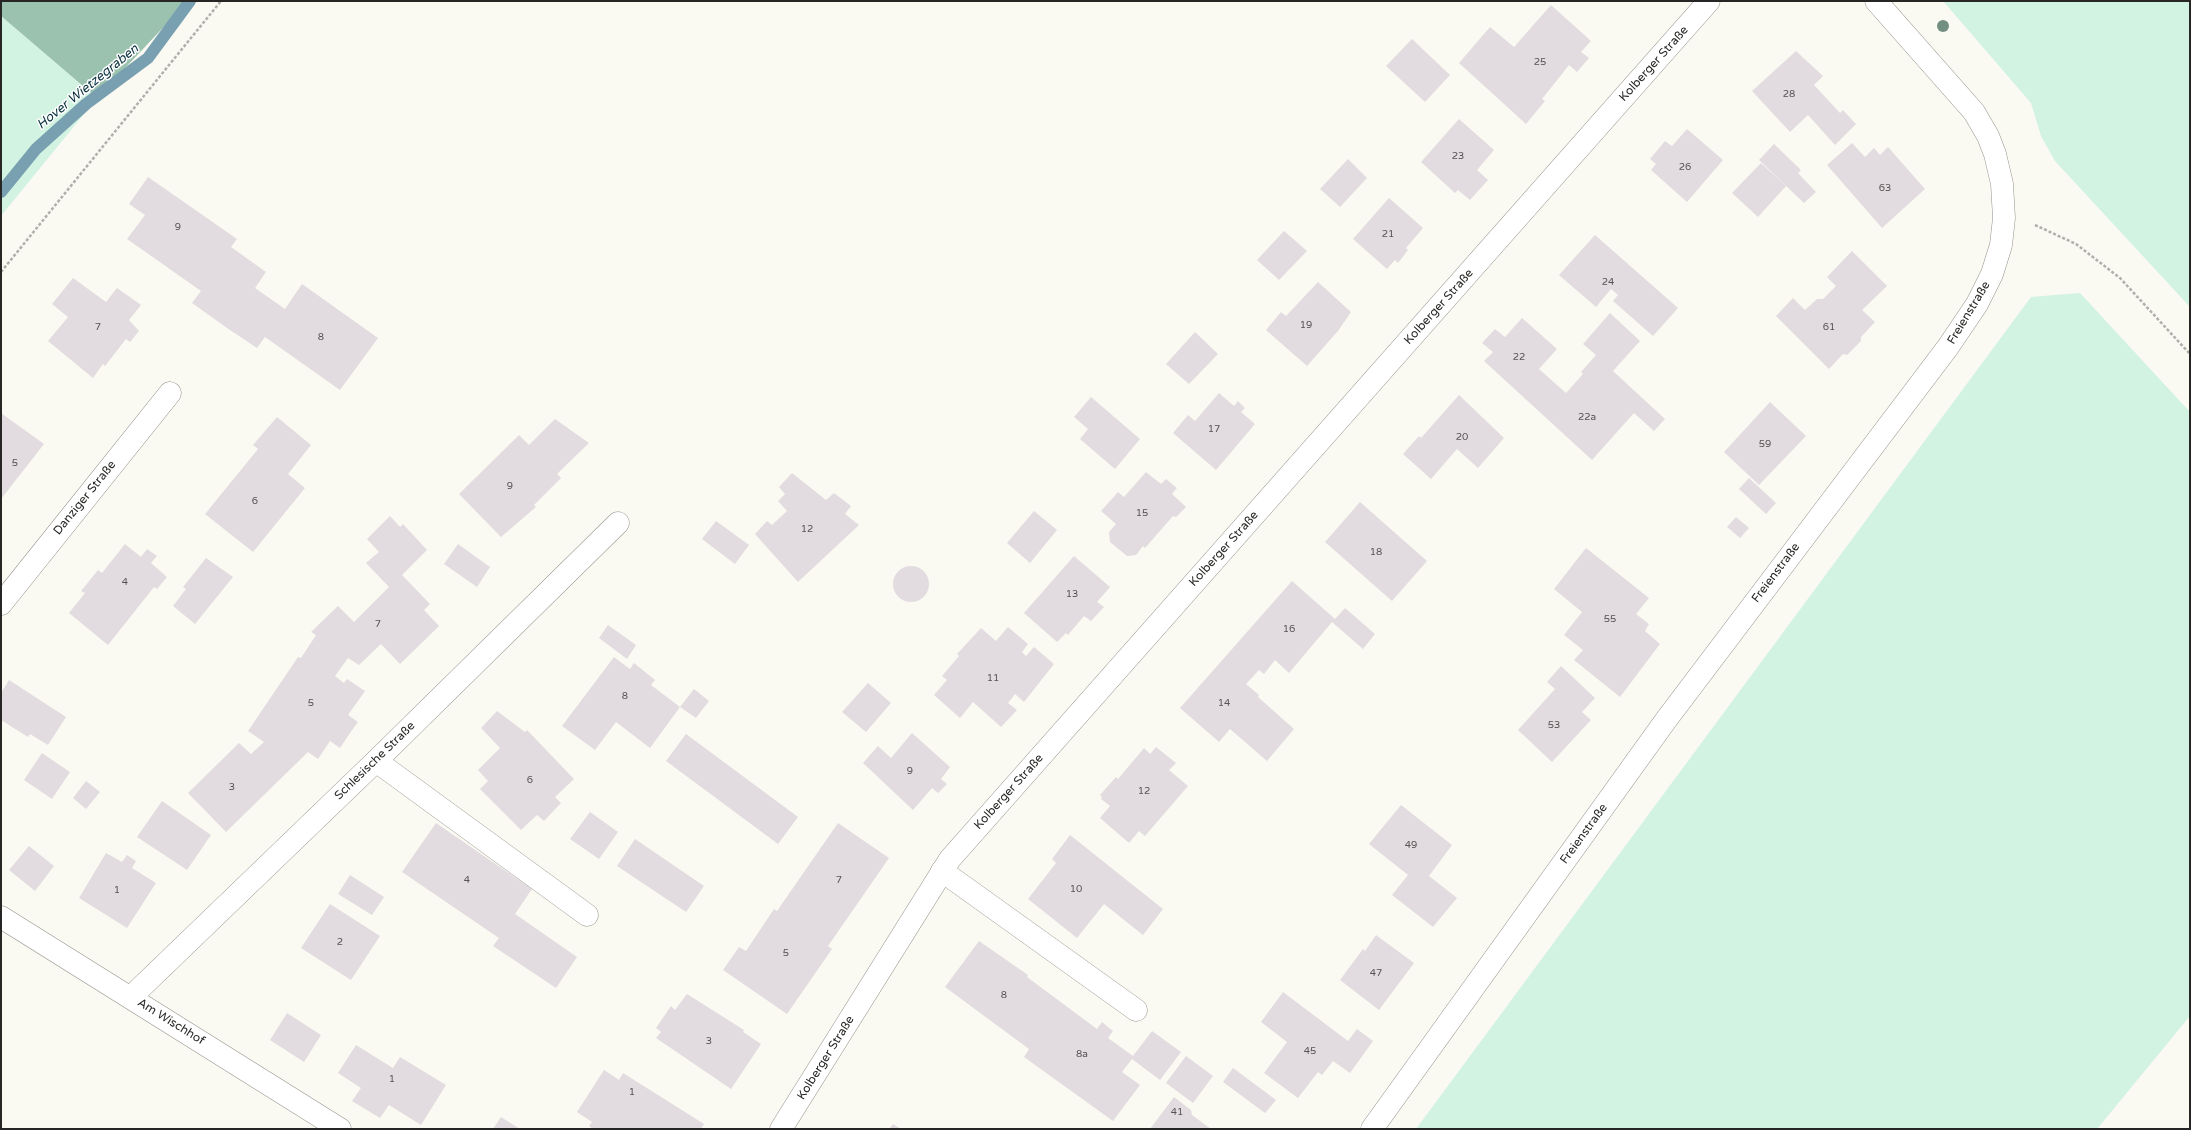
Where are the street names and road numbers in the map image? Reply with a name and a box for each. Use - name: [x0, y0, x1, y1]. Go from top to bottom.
- street label: Kolberger Straße: [1616, 23, 1692, 105]
- street label: Kolberger Straße: [1401, 266, 1477, 348]
- street label: Freienstraße: [1945, 279, 1993, 347]
- street label: Danziger Straße: [51, 458, 119, 538]
- street label: Kolberger Straße: [1186, 508, 1262, 590]
- street label: Freienstraße: [1749, 540, 1803, 606]
- street label: Schlesische Straße: [332, 719, 418, 803]
- street label: Kolberger Straße: [971, 751, 1047, 833]
- street label: Freienstraße: [1557, 801, 1611, 867]
- street label: Am Wischhof: [135, 996, 207, 1048]
- street label: Kolberger Straße: [794, 1013, 858, 1103]

